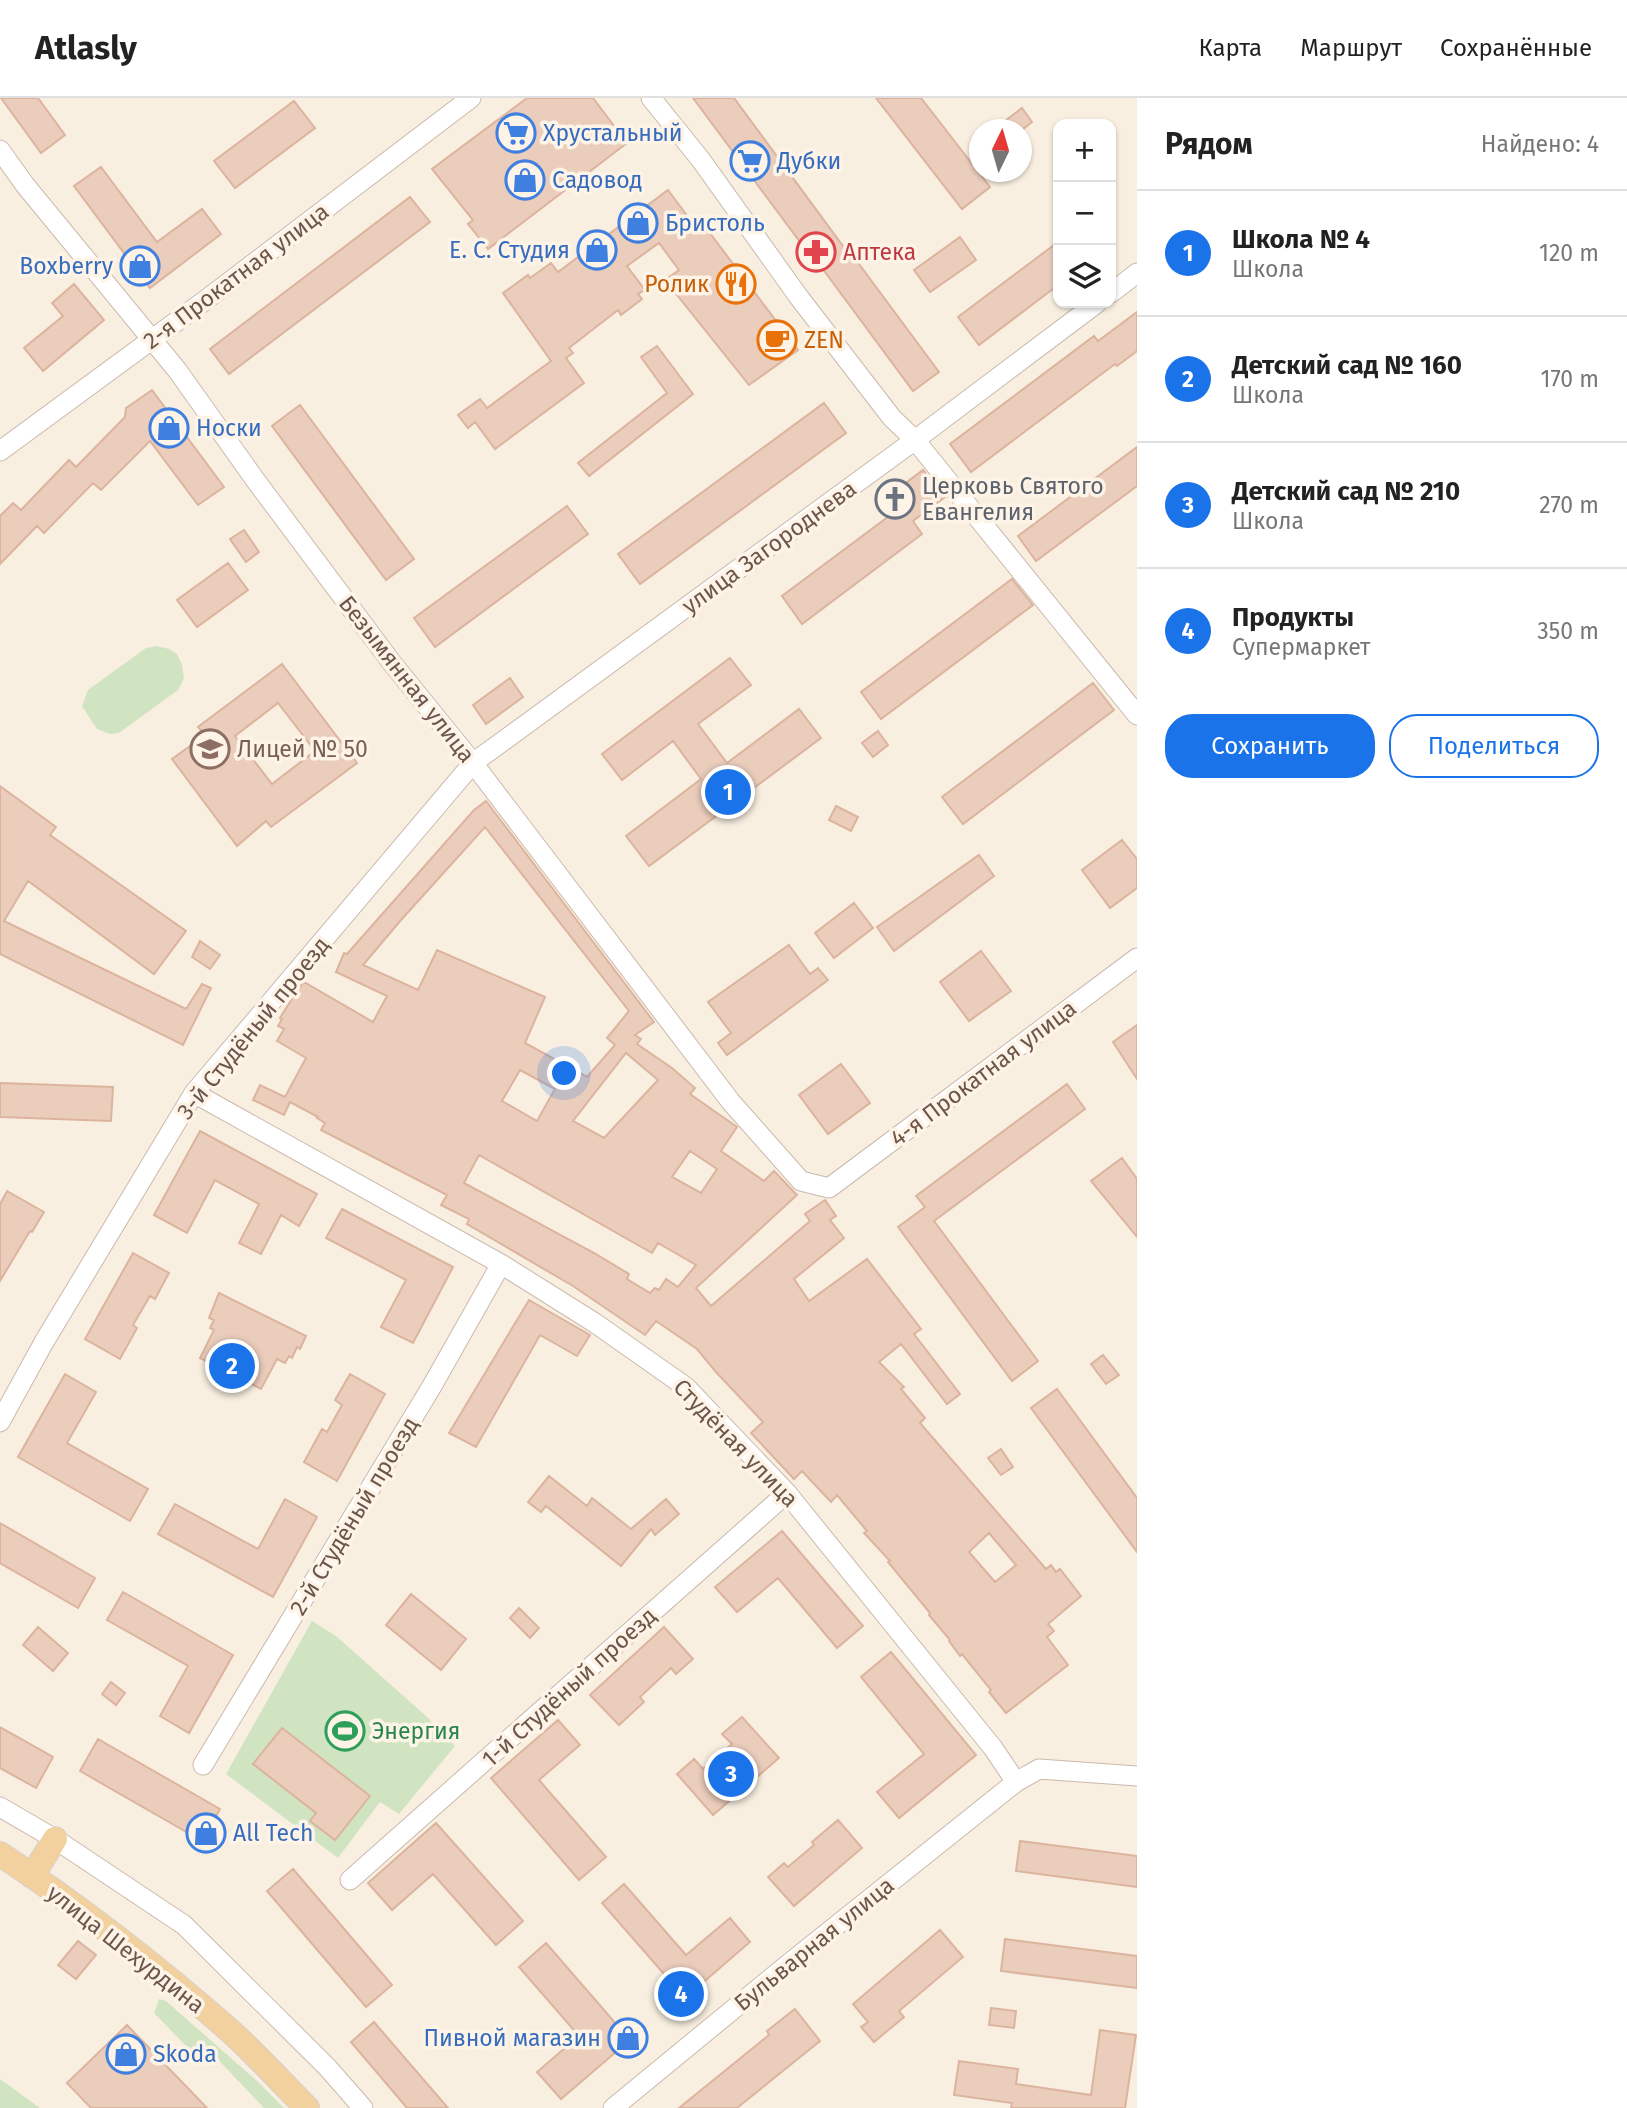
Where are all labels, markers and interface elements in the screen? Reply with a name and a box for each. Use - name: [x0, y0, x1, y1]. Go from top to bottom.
- text: Atlasly: [35, 28, 137, 68]
- text: Карта: [1199, 34, 1262, 62]
- text: Маршрут: [1300, 34, 1402, 62]
- text: Сохранённые: [1440, 34, 1592, 62]
- supermarket icon: Хрустальный: [495, 112, 537, 154]
- place label: Хрустальный: [543, 119, 683, 147]
- north arrow: [969, 119, 1032, 182]
- map controls: [1053, 119, 1116, 308]
- button: +: [1053, 119, 1116, 182]
- text: Рядом: [1165, 126, 1253, 162]
- text: Найдено: 4: [1481, 130, 1599, 158]
- supermarket icon: Дубки: [729, 140, 771, 182]
- place label: Дубки: [776, 147, 841, 175]
- shop icon: Садовод: [504, 159, 546, 201]
- place label: Садовод: [552, 166, 642, 194]
- button: −: [1053, 182, 1116, 245]
- street label: 2-я Прокатная улица: [138, 197, 334, 355]
- shop icon: Бристоль: [617, 202, 659, 244]
- place label: Бристоль: [665, 209, 765, 237]
- text: Школа № 4: [1232, 224, 1370, 255]
- shop icon: Е. С. Студия: [576, 229, 618, 271]
- pharmacy icon: Аптека: [795, 231, 837, 273]
- place label: Е. С. Студия: [449, 236, 570, 264]
- place label: Аптека: [843, 238, 916, 266]
- text: 1: [1183, 239, 1193, 267]
- text: 120 m: [1539, 239, 1599, 267]
- shop icon: Boxberry: [119, 245, 161, 287]
- button: layers: [1053, 245, 1116, 308]
- place label: Boxberry: [19, 252, 114, 280]
- text: Школа: [1232, 255, 1304, 283]
- restaurant icon: Ролик: [715, 263, 757, 305]
- place label: Ролик: [644, 270, 709, 298]
- cafe icon: ZEN: [756, 319, 798, 361]
- place label: ZEN: [804, 326, 844, 354]
- text: Детский сад № 160: [1232, 350, 1462, 381]
- text: 2: [1182, 365, 1194, 393]
- text: 170 m: [1540, 365, 1599, 393]
- text: Школа: [1232, 381, 1304, 409]
- shop icon: Носки: [148, 407, 190, 449]
- place label: Носки: [196, 414, 262, 442]
- place label: Церковь Святого Евангелия: [922, 472, 1104, 526]
- street label: улица Загороднева: [676, 474, 862, 620]
- text: Детский сад № 210: [1232, 476, 1460, 507]
- church icon: Церковь Святого Евангелия: [874, 478, 916, 520]
- text: 3: [1182, 491, 1194, 519]
- text: 270 m: [1539, 491, 1599, 519]
- text: Школа: [1232, 507, 1304, 535]
- street label: Безымянная улица: [333, 590, 481, 768]
- text: Продукты: [1232, 602, 1354, 633]
- text: 4: [1182, 617, 1195, 645]
- text: 350 m: [1537, 617, 1599, 645]
- text: Супермаркет: [1232, 633, 1370, 661]
- button: Сохранить: [1165, 714, 1375, 778]
- button: Поделиться: [1389, 714, 1599, 778]
- school or university icon: Лицей № 50: [189, 728, 231, 770]
- place label: Лицей № 50: [237, 735, 368, 763]
- pin: 1: [705, 766, 751, 818]
- street label: 3-й Студёный проезд: [171, 931, 335, 1125]
- street label: 4-я Прокатная улица: [885, 994, 1081, 1152]
- your location: [547, 1056, 581, 1090]
- pin: 2: [209, 1340, 255, 1392]
- street label: Студёная улица: [668, 1373, 804, 1513]
- street label: 2-й Студёный проезд: [284, 1412, 424, 1620]
- street label: 1-й Студёный проезд: [476, 1601, 662, 1773]
- sports icon: Энергия: [324, 1710, 366, 1752]
- place label: Энергия: [372, 1717, 461, 1745]
- pin: 3: [708, 1748, 754, 1800]
- shop icon: All Tech: [185, 1812, 227, 1854]
- place label: All Tech: [233, 1819, 313, 1847]
- street label: Бульварная улица: [729, 1871, 899, 2017]
- street label: улица Шехурдина: [42, 1879, 210, 2019]
- pin: 4: [658, 1968, 704, 2020]
- shop icon: Пивной магазин: [607, 2017, 649, 2059]
- place label: Пивной магазин: [423, 2024, 601, 2052]
- shop icon: Skoda: [105, 2033, 147, 2075]
- place label: Skoda: [153, 2040, 217, 2068]

